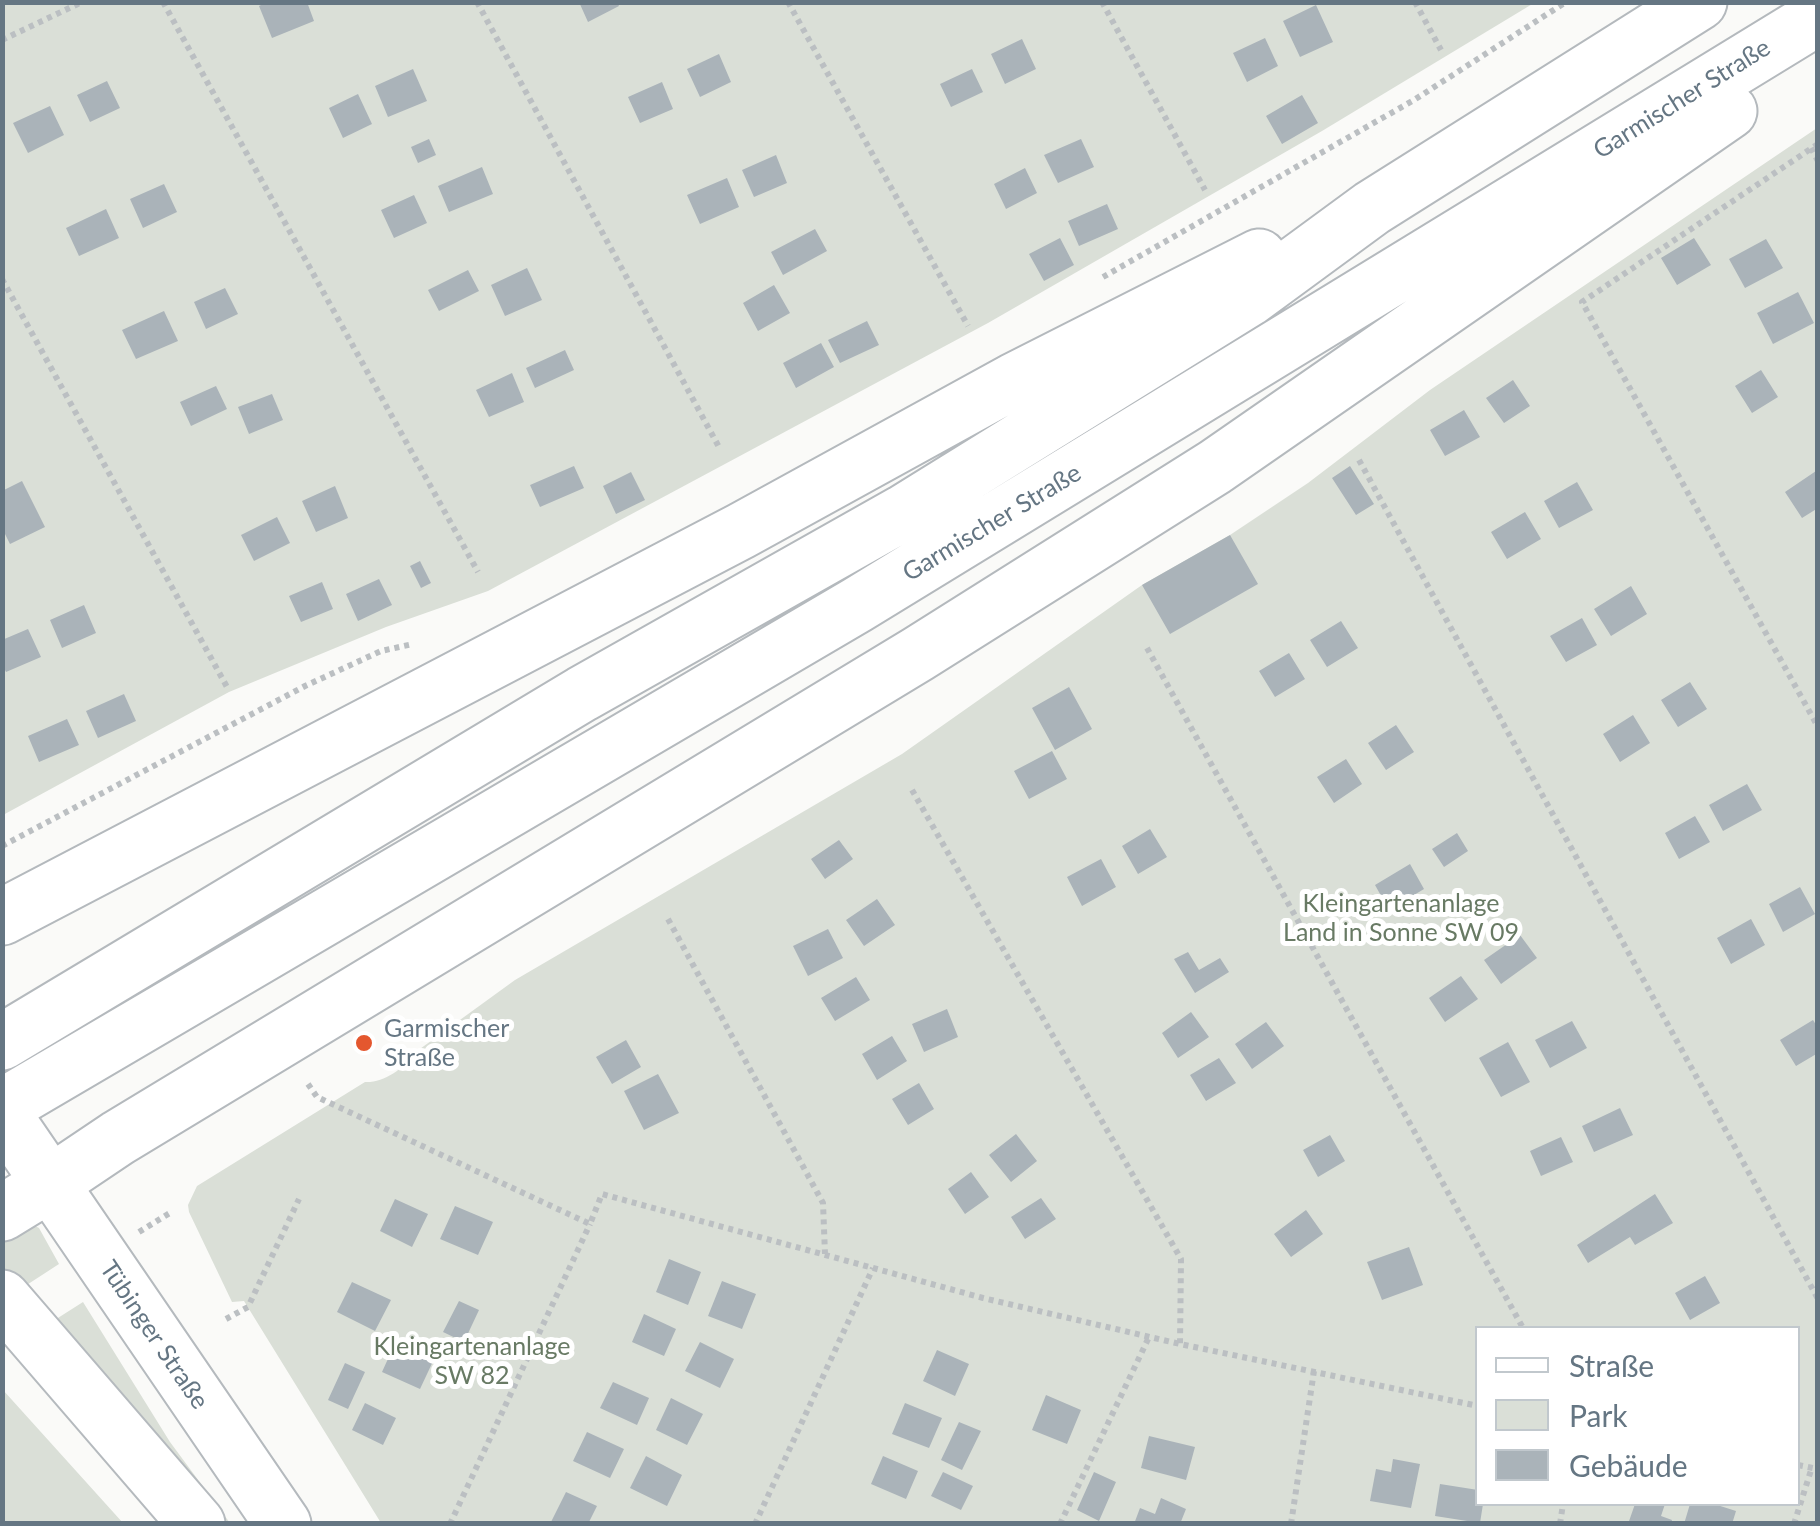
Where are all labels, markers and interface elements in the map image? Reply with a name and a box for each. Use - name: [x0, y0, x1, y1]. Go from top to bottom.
- street label: Garmischer Straße: [1588, 33, 1776, 165]
- street label: Garmischer Straße: [897, 458, 1087, 588]
- park label: Kleingartenanlage Land in Sonne SW 09: [1283, 889, 1519, 948]
- place label: Garmischer Straße: [384, 1014, 509, 1073]
- marker: Garmischer Straße: [353, 1032, 375, 1054]
- street label: Tübinger Straße: [93, 1255, 215, 1415]
- legend: [1475, 1326, 1800, 1506]
- park label: Kleingartenanlage SW 82: [374, 1332, 570, 1391]
- text: Straße: [1569, 1347, 1654, 1383]
- text: Park: [1569, 1397, 1628, 1433]
- text: Gebäude: [1569, 1447, 1688, 1483]

